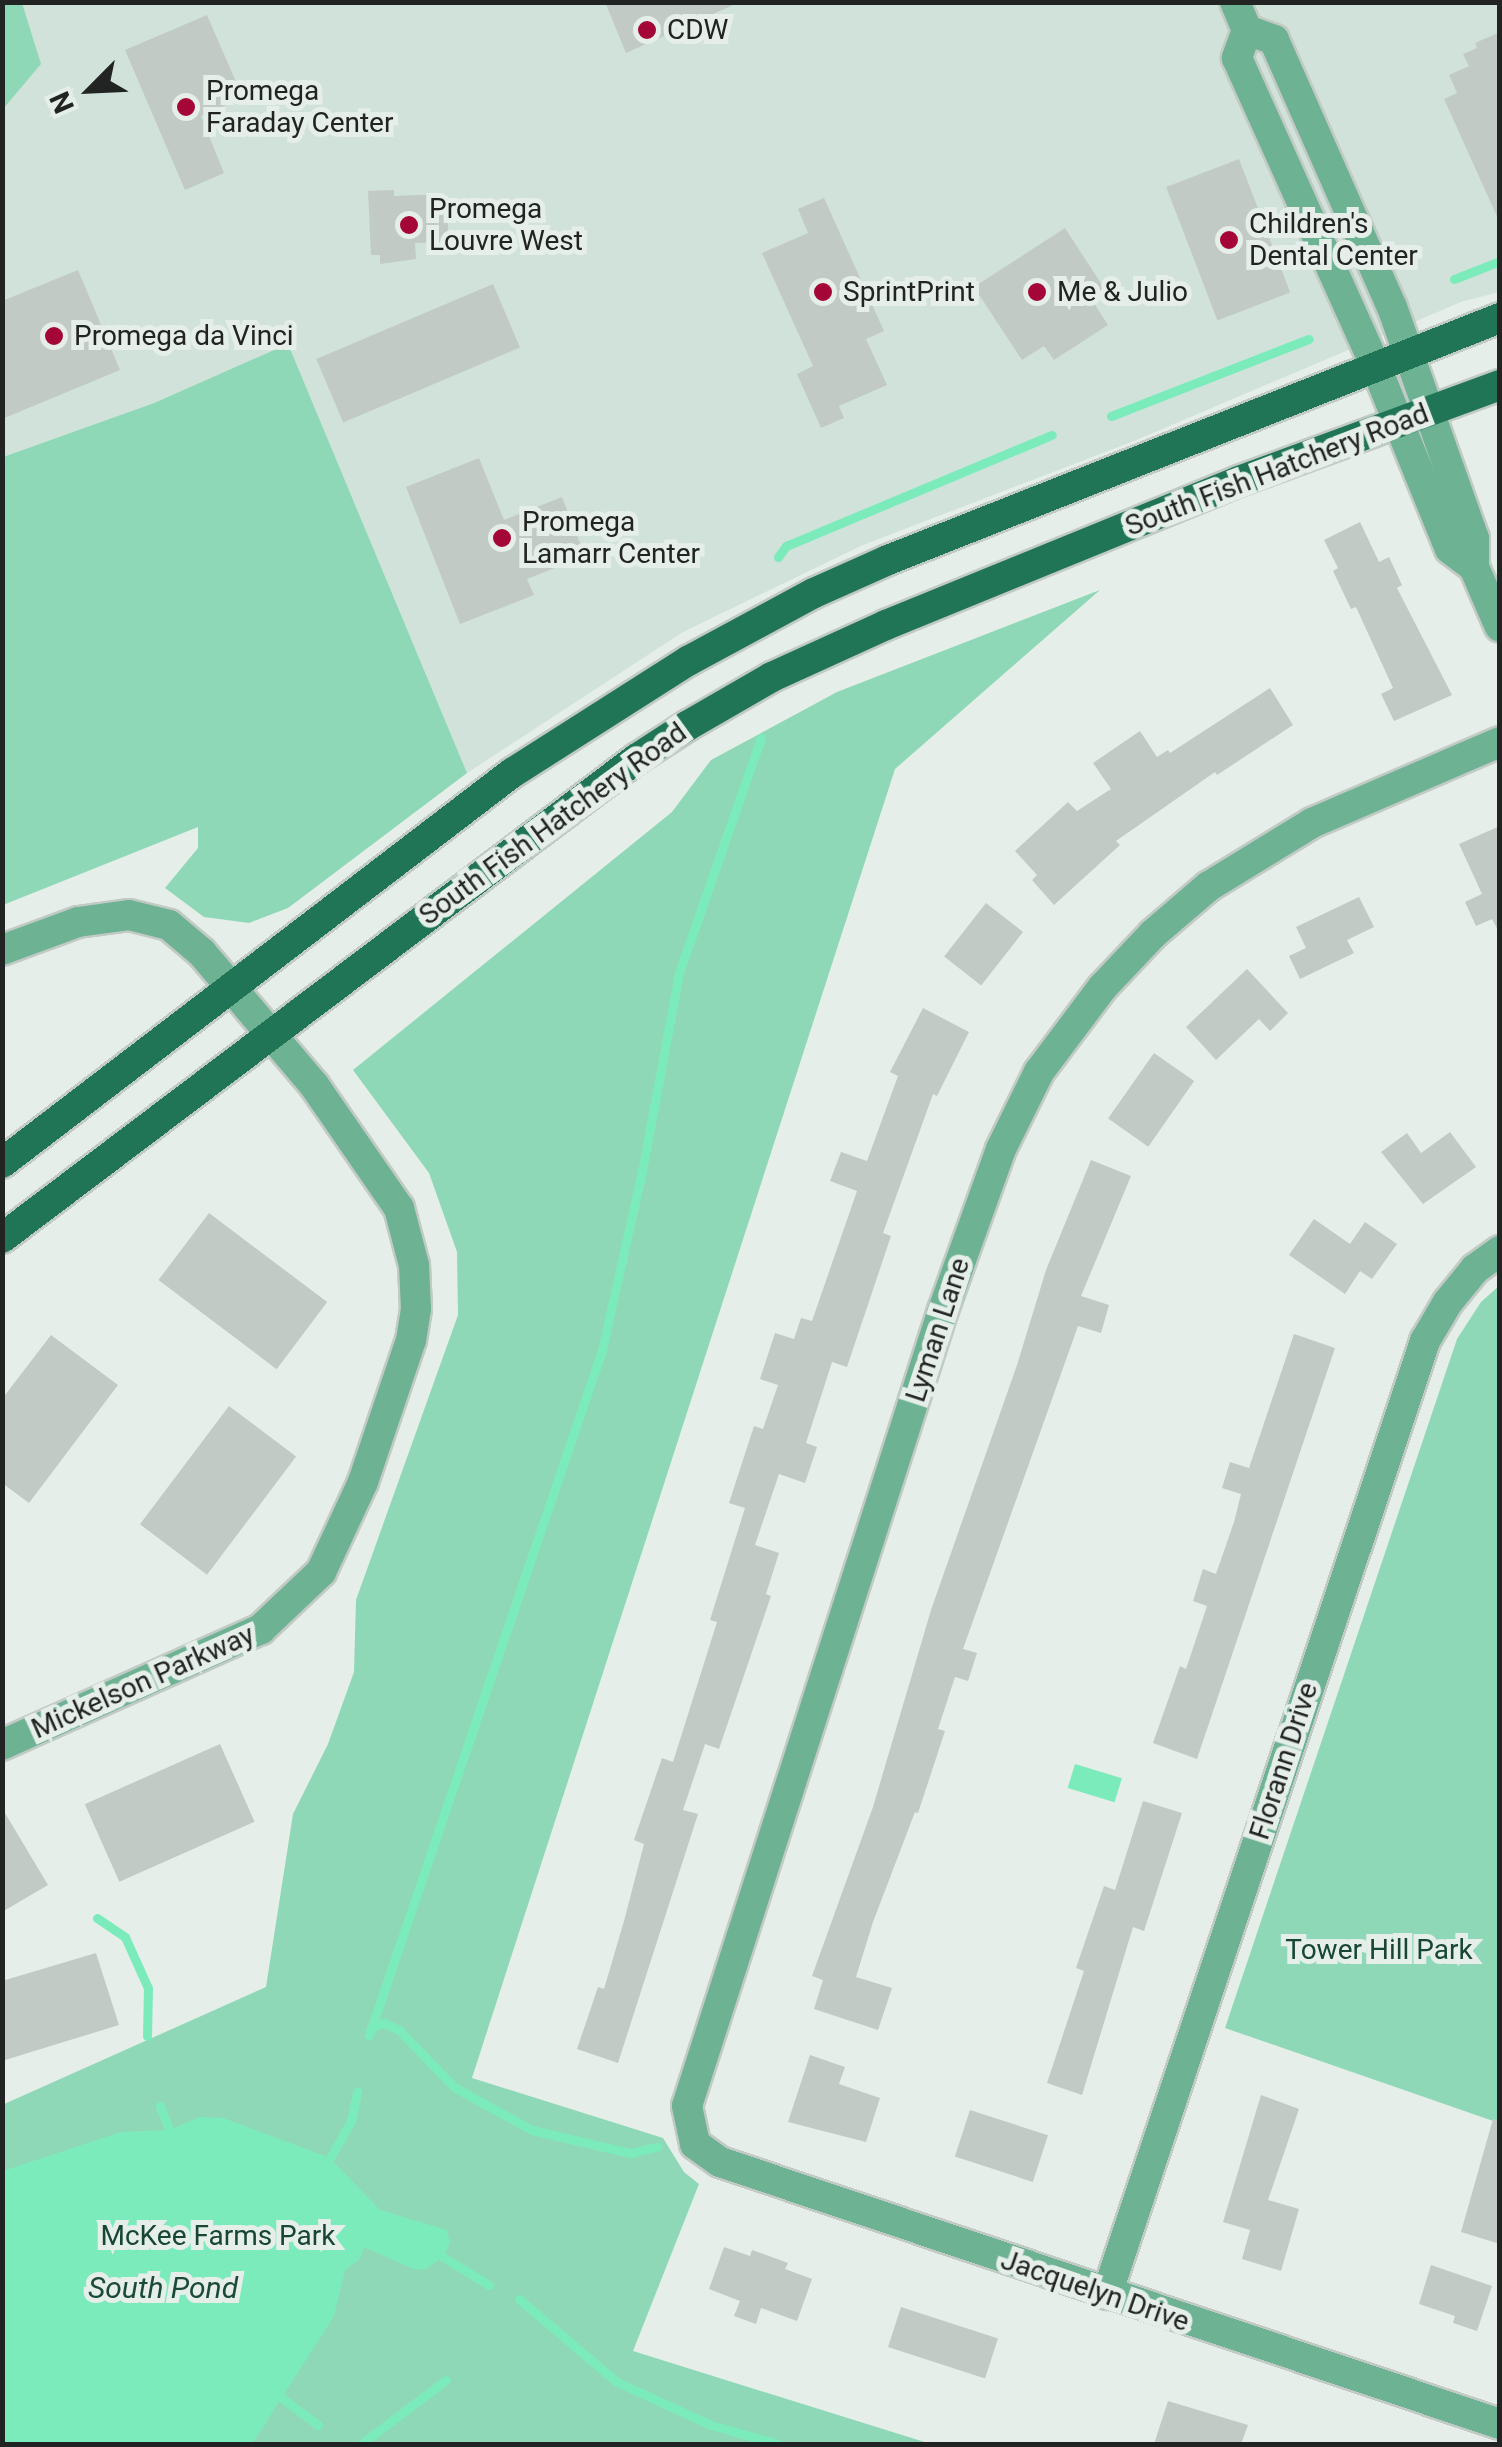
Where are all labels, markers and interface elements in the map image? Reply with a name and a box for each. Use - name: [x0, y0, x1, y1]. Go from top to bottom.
- place label: CDW: [667, 13, 728, 47]
- marker: CDW: [636, 19, 658, 41]
- north arrow: [40, 40, 140, 140]
- place label: Promega Faraday Center: [206, 74, 393, 140]
- text: N: [43, 87, 81, 118]
- marker: Promega Faraday Center: [175, 96, 197, 118]
- place label: Promega Louvre West: [429, 192, 583, 258]
- place label: Children's Dental Center: [1249, 207, 1418, 273]
- marker: Promega Louvre West: [398, 214, 420, 236]
- marker: Children's Dental Center: [1218, 229, 1240, 251]
- place label: SprintPrint: [843, 275, 975, 309]
- place label: Me & Julio: [1057, 275, 1188, 309]
- marker: SprintPrint: [812, 281, 834, 303]
- marker: Me & Julio: [1026, 281, 1048, 303]
- place label: Promega da Vinci: [74, 319, 294, 353]
- marker: Promega da Vinci: [43, 325, 65, 347]
- street label: South Fish Hatchery Road: [1121, 397, 1433, 543]
- place label: Promega Lamarr Center: [522, 505, 700, 571]
- marker: Promega Lamarr Center: [491, 527, 513, 549]
- street label: South Fish Hatchery Road: [413, 716, 693, 932]
- street label: Lyman Lane: [899, 1254, 977, 1406]
- street label: Mickelson Parkway: [27, 1618, 259, 1746]
- street label: Florann Drive: [1243, 1678, 1325, 1844]
- park label: Tower Hill Park: [1285, 1933, 1473, 1967]
- park label: McKee Farms Park: [100, 2219, 336, 2253]
- street label: Jacquelyn Drive: [996, 2243, 1194, 2339]
- water label: South Pond: [88, 2270, 238, 2306]

